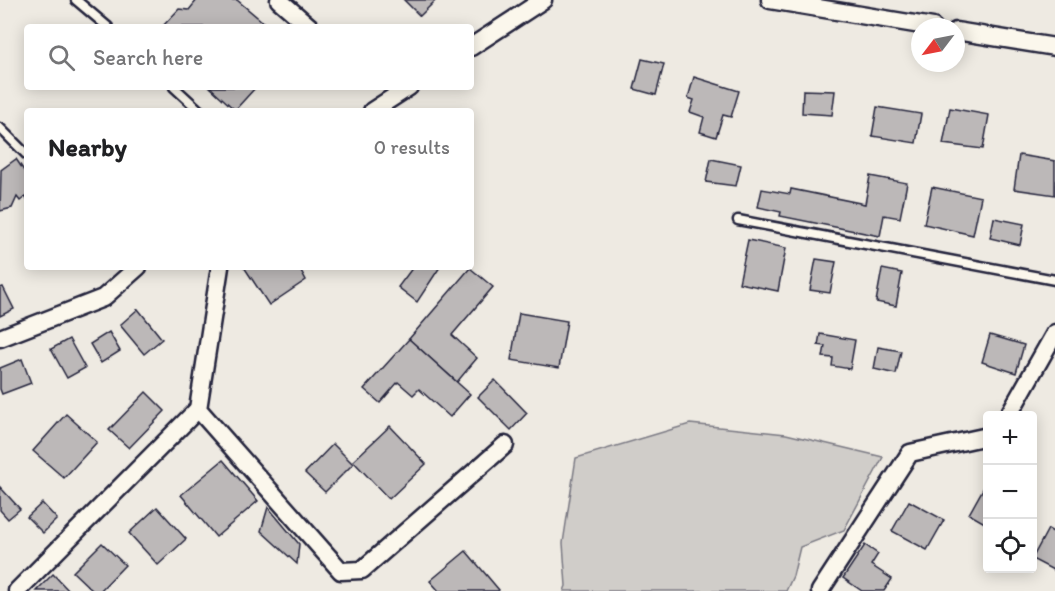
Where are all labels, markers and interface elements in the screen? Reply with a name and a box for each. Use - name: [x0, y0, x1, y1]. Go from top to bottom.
- north arrow: [911, 18, 965, 72]
- search box: [24, 24, 474, 90]
- icon: search: [45, 41, 78, 74]
- text: Search here: [93, 44, 203, 71]
- text: Nearby: [48, 131, 127, 163]
- text: 0 results: [374, 135, 450, 159]
- map controls: [983, 411, 1037, 573]
- button: +: [983, 411, 1037, 465]
- button: −: [983, 465, 1037, 519]
- button: locate: [983, 519, 1037, 573]

